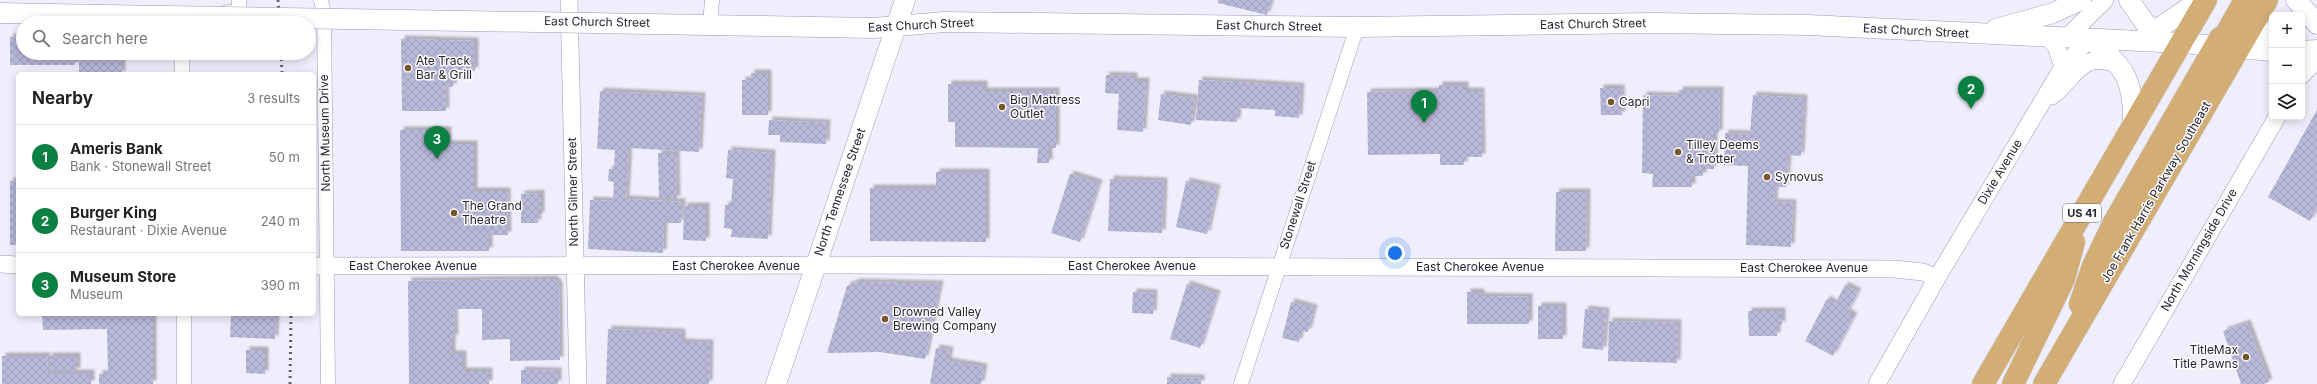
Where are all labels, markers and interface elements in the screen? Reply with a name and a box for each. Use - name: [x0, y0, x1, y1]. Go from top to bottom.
- map controls: [2269, 12, 2305, 120]
- button: +: [2269, 12, 2305, 48]
- street label: East Church Street: [544, 13, 650, 30]
- street label: East Church Street: [868, 14, 974, 35]
- street label: East Church Street: [1540, 15, 1646, 32]
- search box: [16, 16, 316, 60]
- street label: East Church Street: [1216, 17, 1322, 34]
- street label: East Church Street: [1863, 20, 1969, 41]
- icon: search: [30, 27, 52, 49]
- text: Search here: [62, 29, 148, 48]
- button: −: [2269, 48, 2305, 84]
- place label: Ate Track Bar & Grill: [416, 53, 472, 82]
- marker: Ate Track Bar & Grill: [403, 63, 413, 73]
- street label: North Museum Drive: [316, 74, 333, 192]
- pin: 2: [1958, 76, 1984, 109]
- button: layers: [2269, 84, 2305, 120]
- text: Nearby: [32, 88, 93, 108]
- text: 3 results: [247, 90, 300, 106]
- pin: 1: [1411, 90, 1437, 123]
- place label: Big Mattress Outlet: [1010, 92, 1081, 121]
- place label: Capri: [1619, 94, 1650, 109]
- marker: Capri: [1606, 97, 1616, 107]
- street label: Joe Frank Harris Parkway Southeast: [2097, 99, 2214, 285]
- marker: Big Mattress Outlet: [997, 102, 1007, 112]
- pin: 3: [424, 126, 450, 159]
- street label: North Tennessee Street: [811, 126, 868, 258]
- street label: Dixie Avenue: [1974, 136, 2025, 207]
- street label: North Gilmer Street: [564, 137, 581, 247]
- place label: Tilley Deems & Trotter: [1686, 137, 1759, 166]
- text: Ameris Bank: [70, 139, 163, 158]
- marker: Tilley Deems & Trotter: [1673, 147, 1683, 157]
- text: 1: [42, 149, 48, 165]
- text: 50 m: [269, 149, 300, 165]
- text: Bank · Stonewall Street: [70, 158, 212, 174]
- street label: Stonewall Street: [1276, 159, 1319, 251]
- place label: Synovus: [1775, 169, 1824, 184]
- marker: Synovus: [1762, 172, 1772, 182]
- street label: North Morningside Drive: [2157, 186, 2240, 314]
- place label: The Grand Theatre: [462, 198, 522, 227]
- text: Burger King: [70, 203, 157, 222]
- road number: US 41: [2063, 204, 2101, 222]
- marker: The Grand Theatre: [449, 208, 459, 218]
- text: 2: [41, 213, 49, 229]
- text: 240 m: [261, 213, 300, 229]
- text: Restaurant · Dixie Avenue: [70, 222, 227, 238]
- your location: [1385, 243, 1405, 263]
- street label: East Cherokee Avenue: [349, 258, 477, 273]
- street label: East Cherokee Avenue: [672, 258, 800, 273]
- street label: East Cherokee Avenue: [1068, 258, 1196, 273]
- street label: East Cherokee Avenue: [1416, 259, 1544, 274]
- street label: East Cherokee Avenue: [1740, 260, 1868, 275]
- text: Museum Store: [70, 267, 176, 286]
- text: 3: [41, 277, 49, 293]
- text: 390 m: [261, 277, 300, 293]
- text: Museum: [70, 286, 123, 302]
- place label: Drowned Valley Brewing Company: [893, 304, 997, 333]
- marker: Drowned Valley Brewing Company: [880, 314, 890, 324]
- place label: TitleMax Title Pawns: [2172, 342, 2238, 371]
- marker: TitleMax Title Pawns: [2241, 352, 2251, 362]

